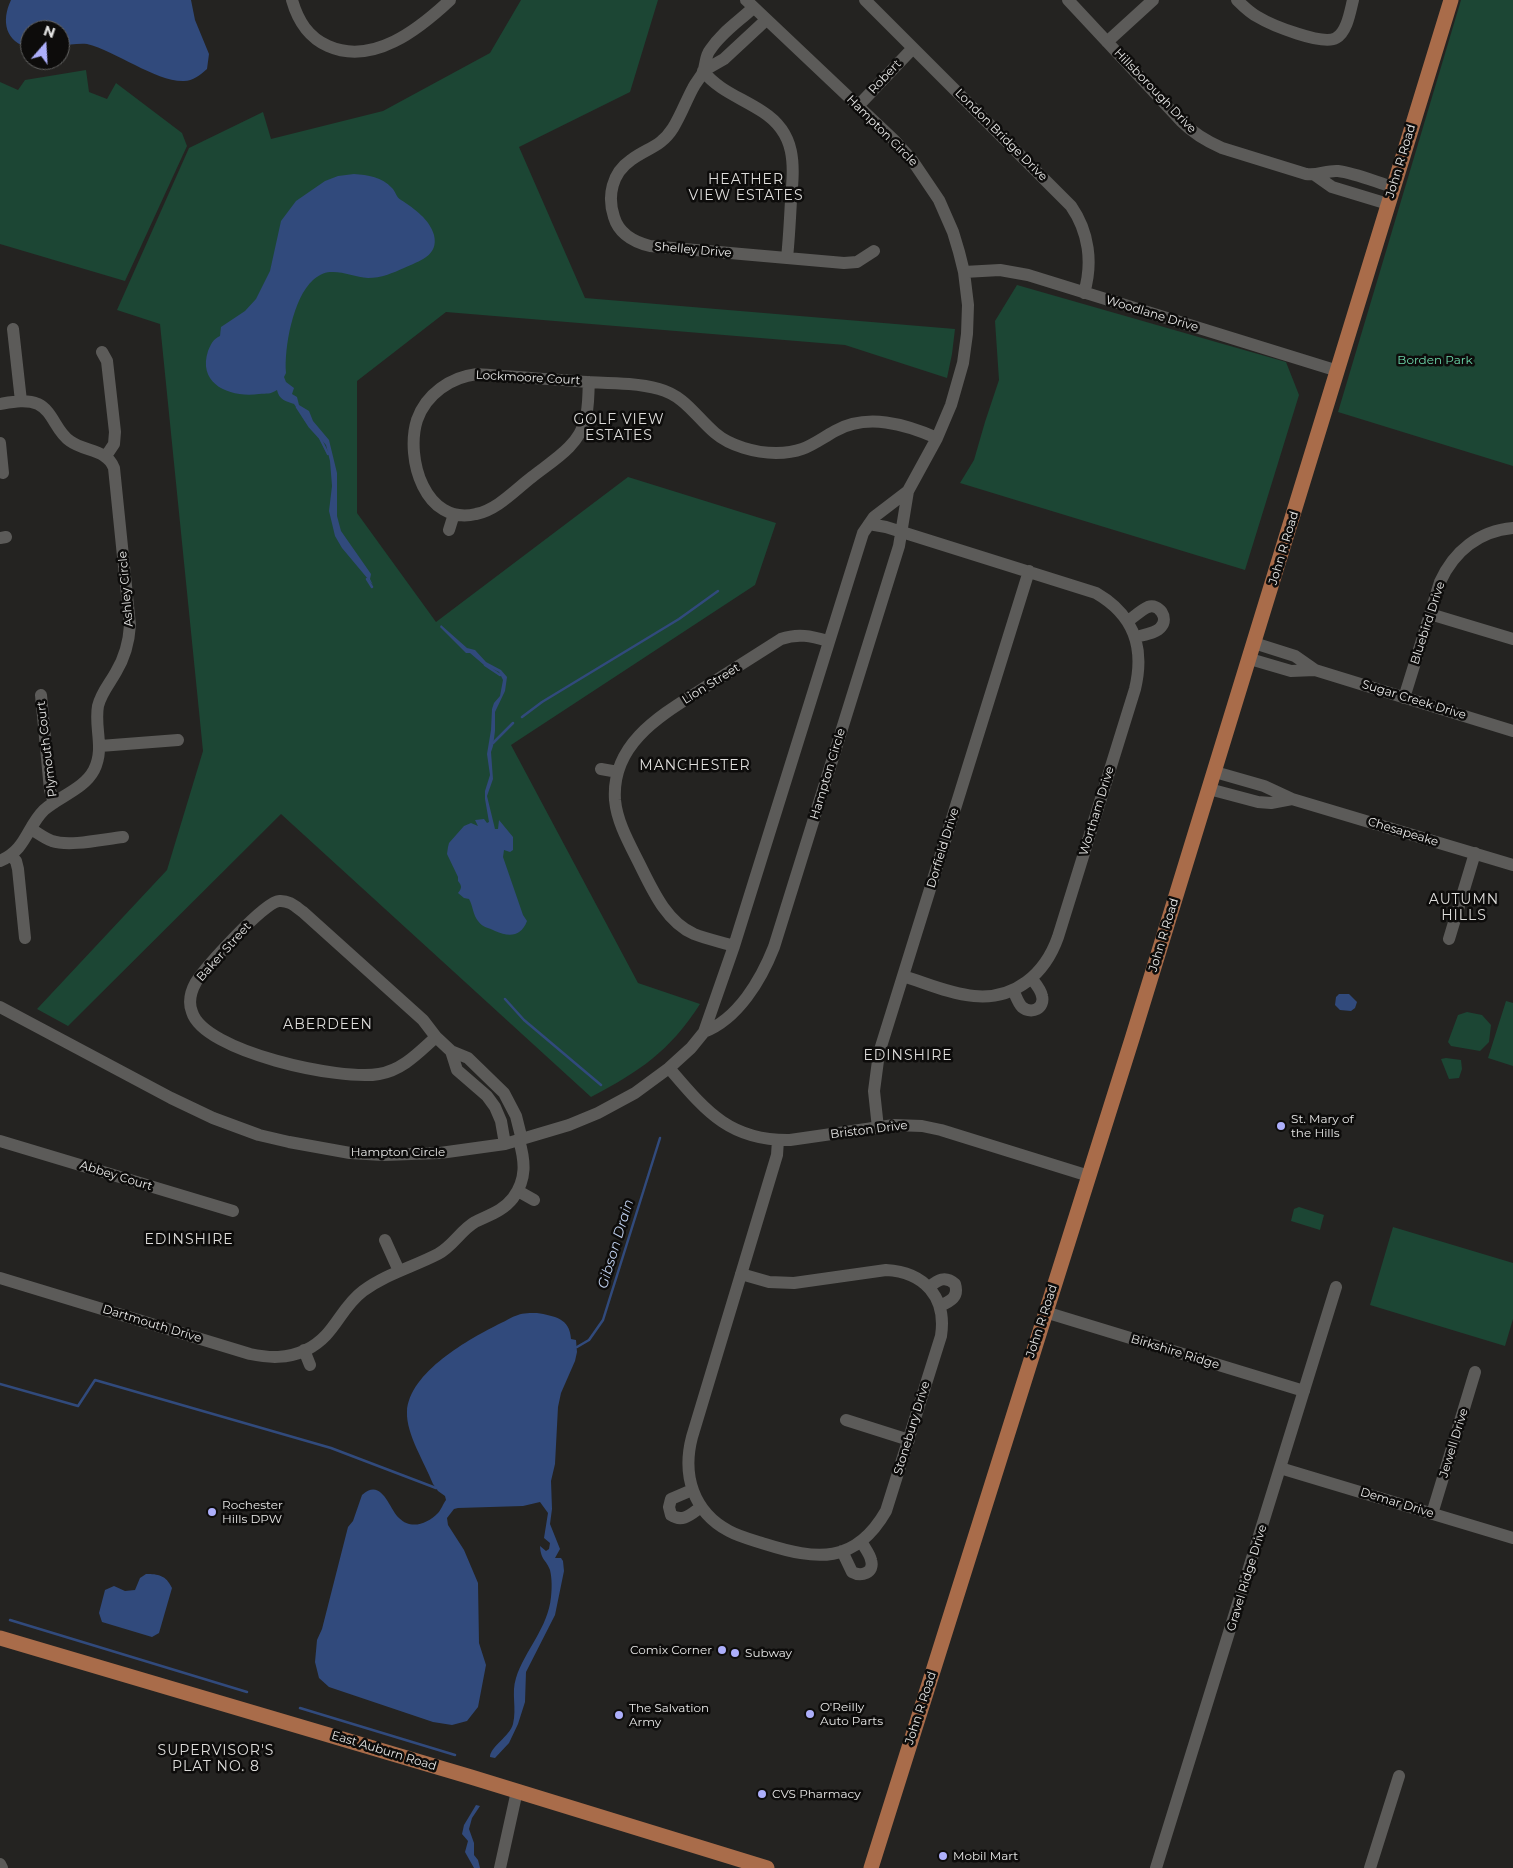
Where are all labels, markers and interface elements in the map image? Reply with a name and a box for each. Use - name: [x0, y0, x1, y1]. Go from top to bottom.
- north arrow: [20, 20, 70, 70]
- text: N: [41, 21, 58, 42]
- street label: Hillsborough Drive: [1111, 46, 1199, 136]
- street label: Robert: [866, 57, 904, 97]
- street label: London Bridge Drive: [952, 86, 1050, 184]
- street label: Hampton Circle: [843, 92, 921, 170]
- street label: John R Road: [1383, 123, 1419, 199]
- district label: HEATHER VIEW ESTATES: [687, 172, 805, 204]
- street label: Shelley Drive: [654, 239, 732, 261]
- street label: Woodlane Drive: [1104, 293, 1200, 335]
- park label: Borden Park: [1397, 353, 1473, 367]
- street label: Lockmoore Court: [475, 368, 581, 388]
- district label: GOLF VIEW ESTATES: [572, 412, 666, 444]
- street label: John R Road: [1266, 510, 1302, 586]
- street label: Ashley Circle: [116, 550, 136, 628]
- street label: Bluebird Drive: [1408, 580, 1448, 666]
- street label: Lion Street: [679, 661, 743, 707]
- street label: Sugar Creek Drive: [1360, 677, 1468, 723]
- street label: Plymouth Court: [34, 700, 60, 798]
- street label: Hampton Circle: [807, 727, 849, 821]
- district label: MANCHESTER: [638, 758, 752, 774]
- street label: Wortham Drive: [1077, 765, 1117, 857]
- street label: Dorfield Drive: [924, 806, 962, 890]
- street label: Chesapeake: [1366, 814, 1440, 850]
- district label: AUTUMN HILLS: [1428, 892, 1500, 924]
- street label: John R Road: [1146, 897, 1182, 973]
- street label: Baker Street: [194, 919, 254, 985]
- district label: ABERDEEN: [282, 1017, 374, 1033]
- district label: EDINSHIRE: [862, 1048, 954, 1064]
- place label: St. Mary of the Hills: [1291, 1112, 1354, 1140]
- street label: Briston Drive: [830, 1118, 908, 1142]
- marker: St. Mary of the Hills: [1275, 1120, 1287, 1132]
- street label: Hampton Circle: [351, 1145, 445, 1159]
- street label: Abbey Court: [78, 1158, 154, 1194]
- water label: Gibson Drain: [594, 1197, 638, 1291]
- district label: EDINSHIRE: [143, 1232, 235, 1248]
- street label: John R Road: [1023, 1283, 1061, 1359]
- street label: Dartmouth Drive: [101, 1302, 203, 1346]
- street label: Birkshire Ridge: [1129, 1332, 1221, 1372]
- street label: Stonebury Drive: [891, 1380, 933, 1476]
- street label: Jewell Drive: [1437, 1407, 1471, 1479]
- street label: Demar Drive: [1358, 1485, 1436, 1521]
- place label: Rochester Hills DPW: [222, 1498, 283, 1526]
- marker: Rochester Hills DPW: [206, 1506, 218, 1518]
- street label: Gravel Ridge Drive: [1224, 1523, 1270, 1633]
- place label: Comix Corner: [630, 1643, 712, 1657]
- marker: Comix Corner: [716, 1644, 728, 1656]
- place label: Subway: [745, 1646, 792, 1660]
- marker: Subway: [729, 1647, 741, 1659]
- street label: John R Road: [902, 1670, 940, 1746]
- place label: O'Reilly Auto Parts: [820, 1700, 883, 1728]
- place label: The Salvation Army: [629, 1701, 709, 1729]
- marker: O'Reilly Auto Parts: [804, 1708, 816, 1720]
- marker: The Salvation Army: [613, 1709, 625, 1721]
- street label: East Auburn Road: [330, 1728, 438, 1774]
- district label: SUPERVISOR'S PLAT NO. 8: [156, 1743, 276, 1775]
- place label: CVS Pharmacy: [772, 1787, 861, 1801]
- marker: CVS Pharmacy: [756, 1788, 768, 1800]
- place label: Mobil Mart: [953, 1849, 1018, 1863]
- marker: Mobil Mart: [937, 1850, 949, 1862]

